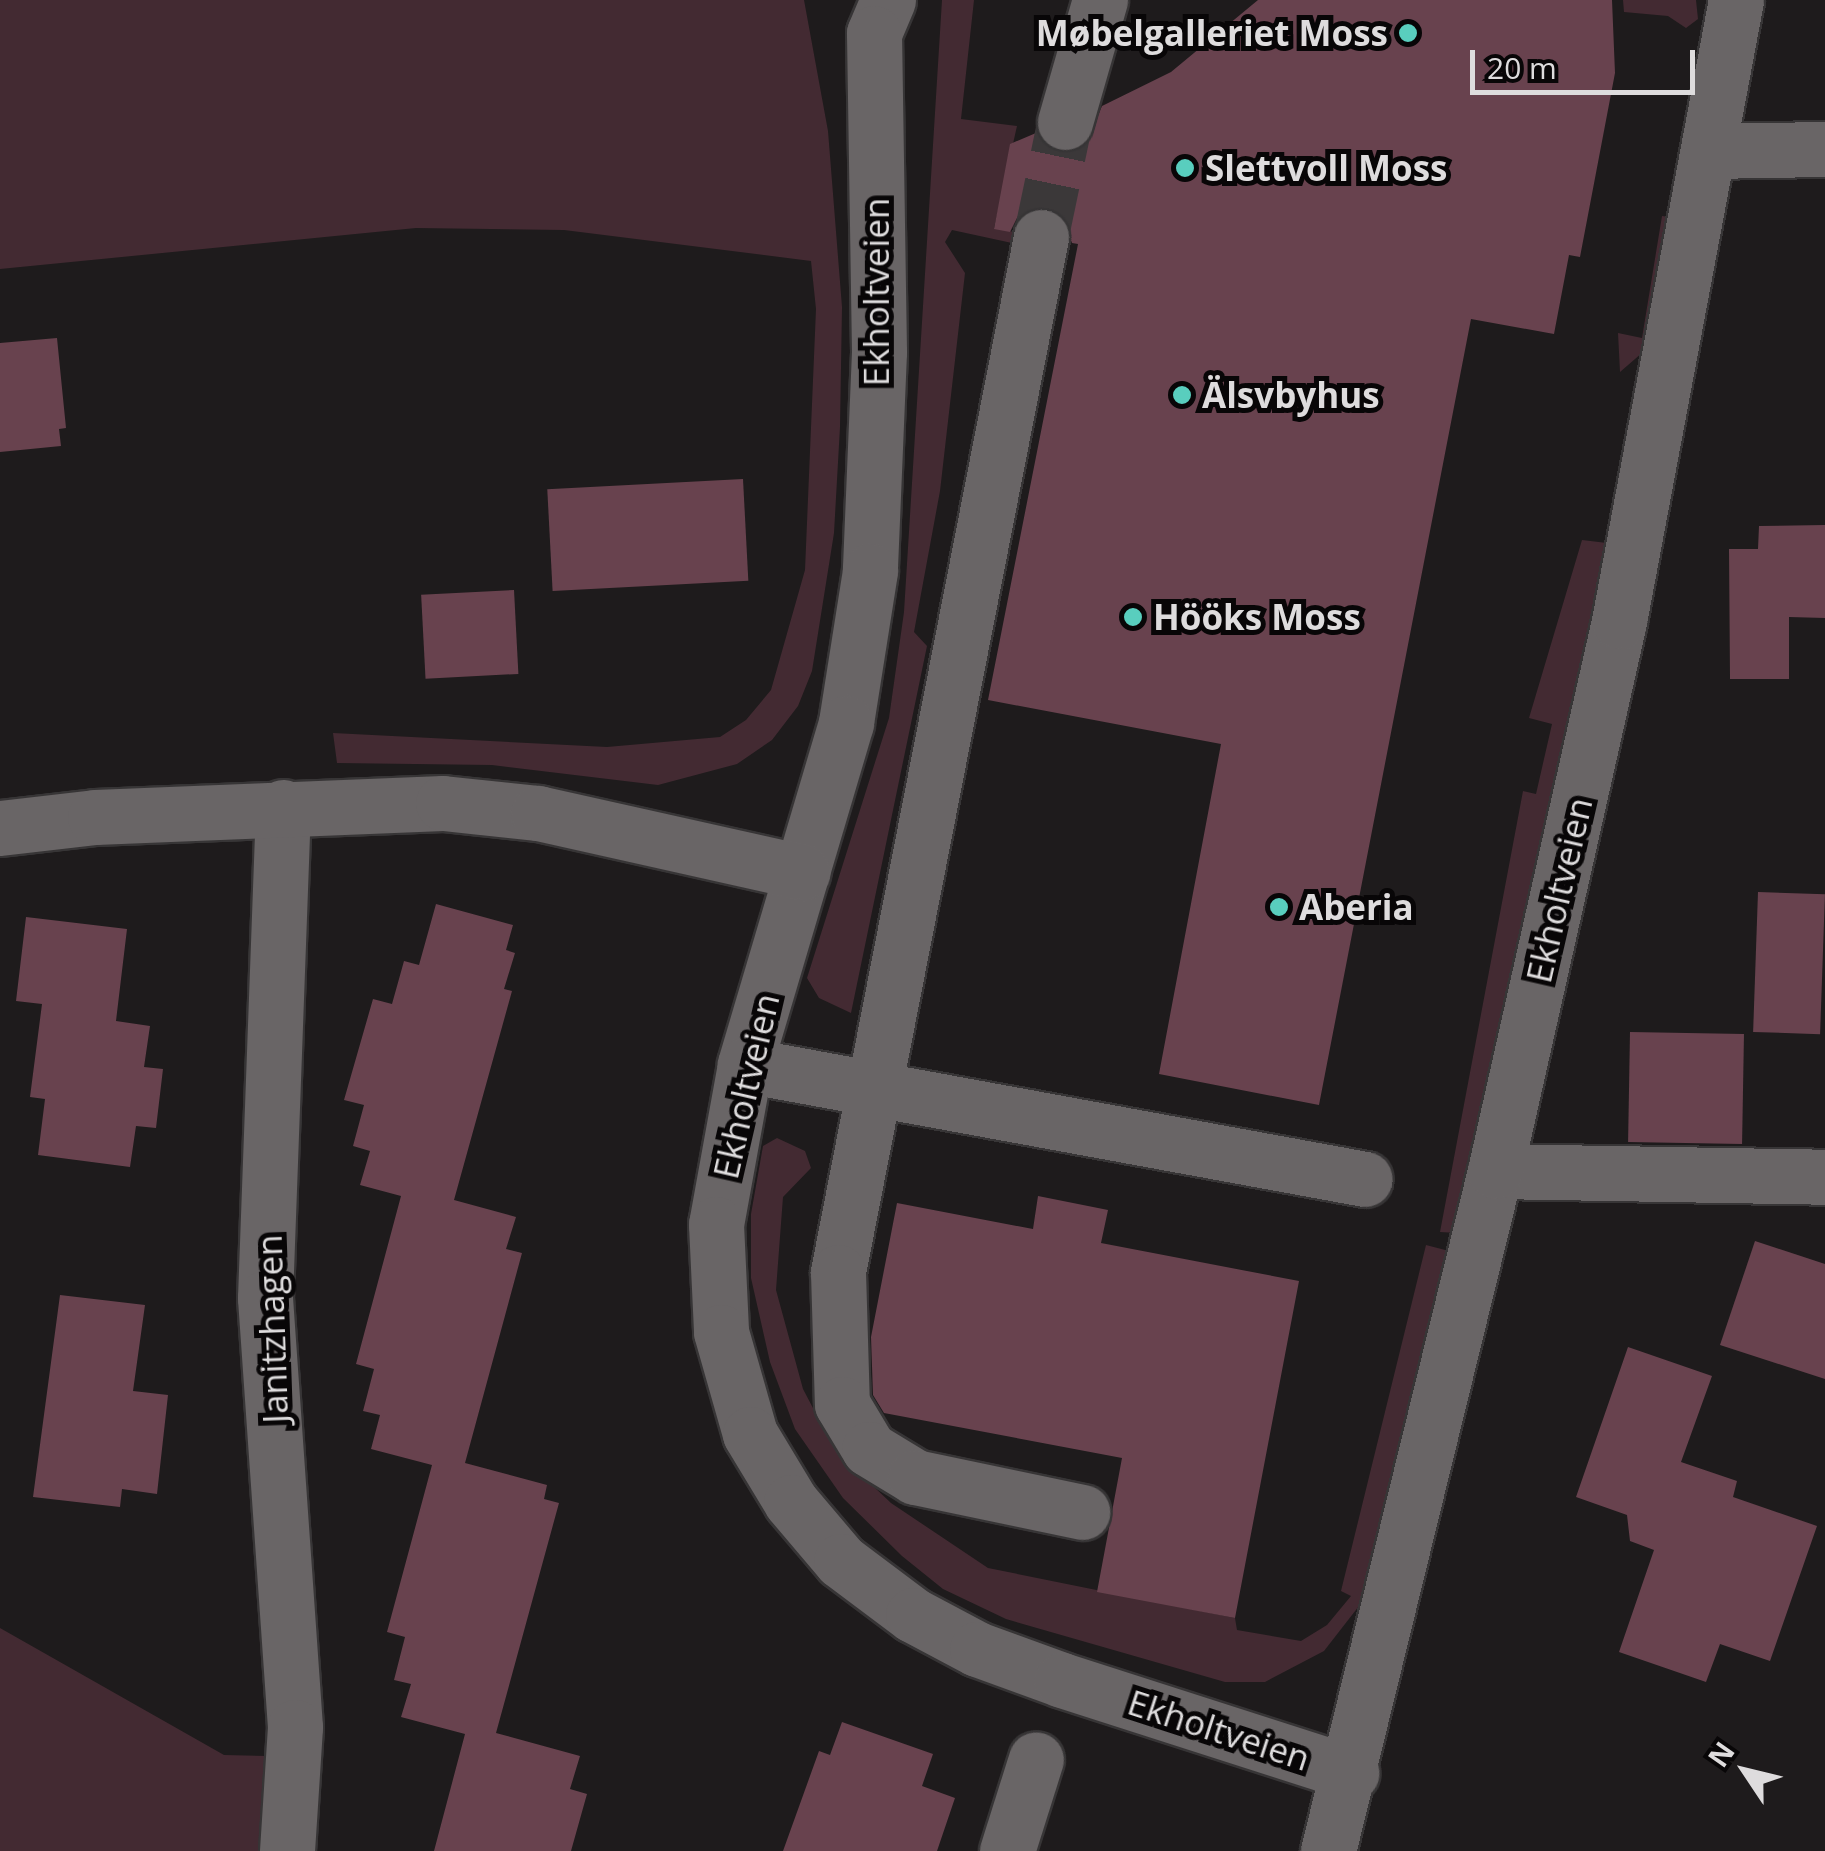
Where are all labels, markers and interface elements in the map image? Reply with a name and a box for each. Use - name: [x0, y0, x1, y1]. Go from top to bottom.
- place label: Møbelgalleriet Moss: [1036, 12, 1388, 54]
- marker: Møbelgalleriet Moss: [1397, 22, 1419, 44]
- scale bar: [1475, 30, 1700, 92]
- text: 20 m: [1487, 47, 1557, 88]
- place label: Slettvoll Moss: [1205, 147, 1448, 189]
- marker: Slettvoll Moss: [1174, 157, 1196, 179]
- street label: Ekholtveien: [855, 198, 897, 386]
- place label: Älsvbyhus: [1202, 374, 1380, 416]
- marker: Älsvbyhus: [1171, 384, 1193, 406]
- place label: Hööks Moss: [1153, 596, 1361, 638]
- marker: Hööks Moss: [1122, 606, 1144, 628]
- street label: Ekholtveien: [1517, 793, 1601, 987]
- place label: Aberia: [1299, 886, 1414, 928]
- marker: Aberia: [1268, 896, 1290, 918]
- street label: Ekholtveien: [704, 989, 788, 1183]
- street label: Janitzhagen: [248, 1234, 296, 1424]
- street label: Ekholtveien: [1123, 1681, 1315, 1779]
- north arrow: [1695, 1721, 1795, 1821]
- text: N: [1698, 1734, 1743, 1774]

